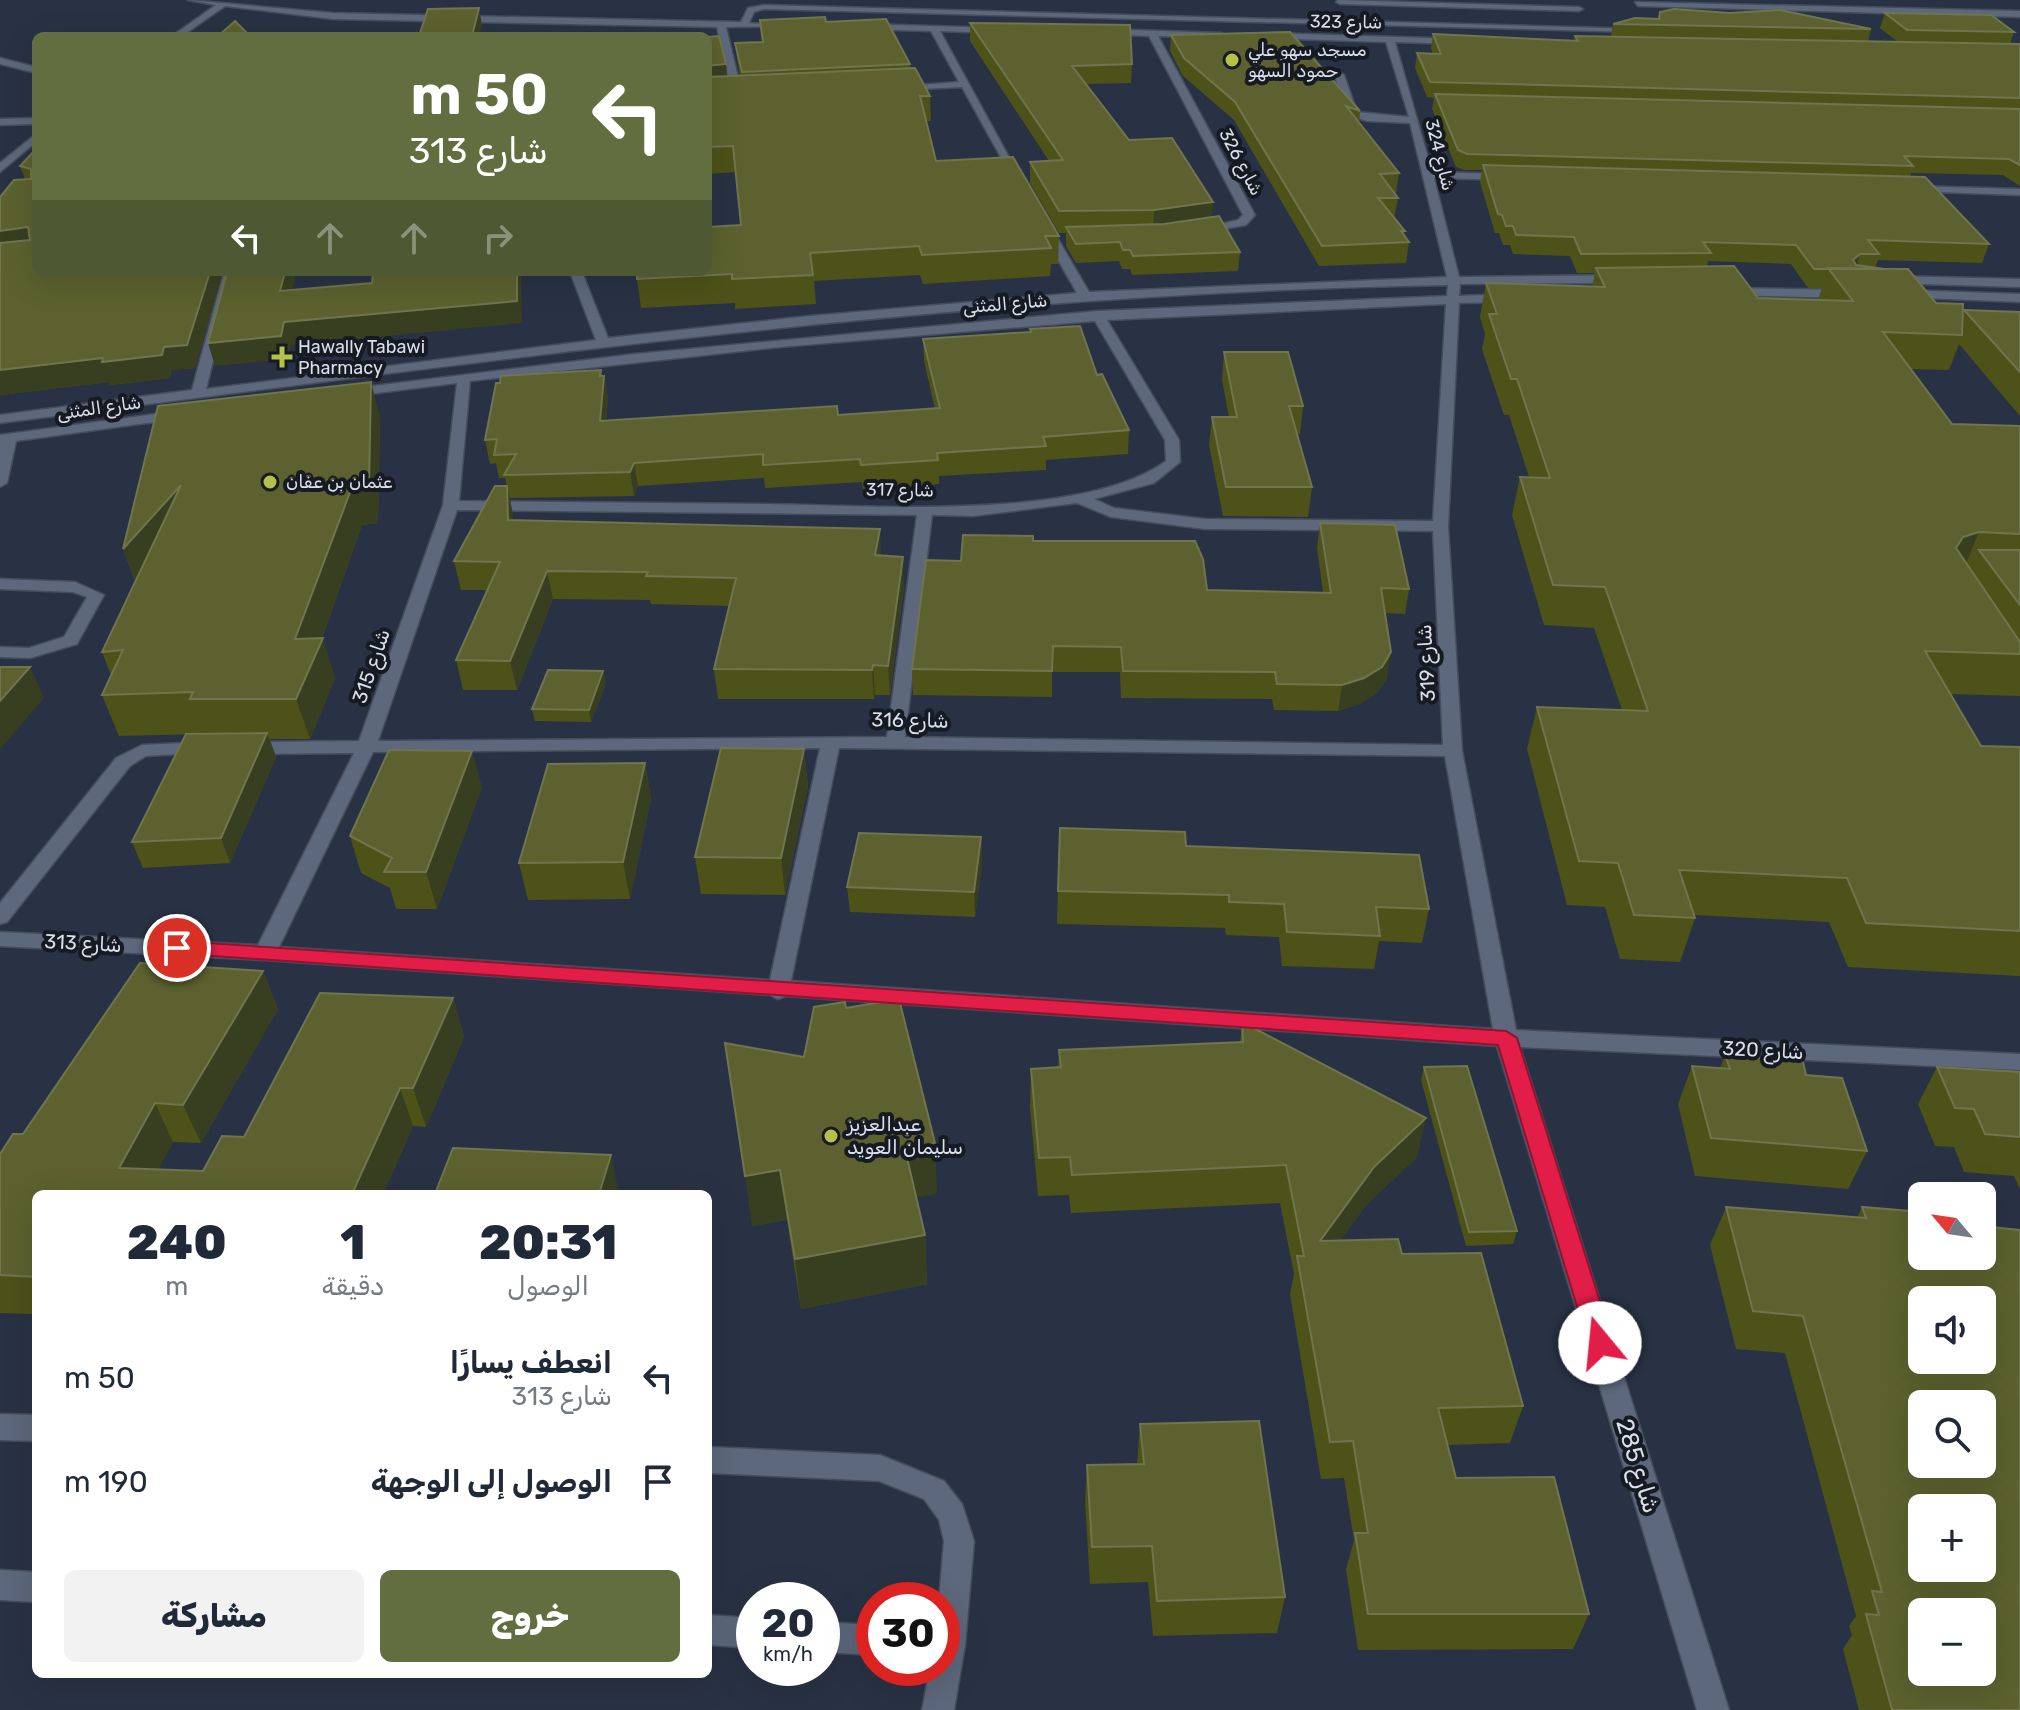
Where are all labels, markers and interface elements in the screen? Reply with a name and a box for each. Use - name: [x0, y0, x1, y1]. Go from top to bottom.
- street label: شارع 323: [1310, 10, 1382, 35]
- place label: مسجد سهو علي حمود السهو: [1248, 39, 1366, 82]
- marker: مسجد سهو علي حمود السهو: [1223, 51, 1241, 69]
- text: 50 m: [411, 62, 548, 128]
- icon: left: [576, 64, 680, 168]
- street label: شارع 324: [1420, 117, 1459, 193]
- street label: شارع 326: [1213, 125, 1268, 200]
- text: شارع 313: [409, 129, 548, 172]
- icon: left: [224, 216, 268, 260]
- icon: ahead: [308, 216, 352, 260]
- icon: ahead: [392, 216, 436, 260]
- icon: right: [476, 216, 520, 260]
- street label: شارع المثنى: [962, 289, 1048, 320]
- place label: Hawally Tabawi Pharmacy: [298, 336, 425, 379]
- marker: Hawally Tabawi Pharmacy: [273, 348, 291, 366]
- street label: شارع المثنى: [55, 391, 143, 426]
- place label: عثمان بن عفان: [286, 471, 393, 493]
- marker: عثمان بن عفان: [261, 473, 279, 491]
- street label: شارع 317: [866, 478, 934, 503]
- street label: شارع 319: [1412, 624, 1442, 702]
- street label: شارع 315: [347, 626, 397, 707]
- street label: شارع 316: [871, 707, 949, 735]
- pin: [143, 914, 211, 982]
- icon: arrive: [155, 926, 199, 970]
- street label: شارع 313: [44, 929, 122, 959]
- street label: شارع 320: [1722, 1036, 1804, 1066]
- place label: عبدالعزيز سليمان العويد: [846, 1112, 963, 1159]
- marker: عبدالعزيز سليمان العويد: [822, 1127, 840, 1145]
- north arrow: [1908, 1182, 1996, 1270]
- map controls: [1908, 1182, 1996, 1686]
- text: 240: [127, 1214, 227, 1271]
- text: 1: [340, 1214, 365, 1271]
- text: 20:31: [479, 1214, 617, 1271]
- text: m: [165, 1271, 188, 1302]
- text: دقيقة: [321, 1271, 384, 1302]
- text: الوصول: [507, 1271, 589, 1302]
- button: sound: [1908, 1286, 1996, 1374]
- position arrow: [1558, 1301, 1642, 1385]
- text: انعطف يسارًا: [450, 1345, 612, 1381]
- icon: left: [636, 1356, 680, 1400]
- text: 50 m: [64, 1360, 135, 1396]
- text: شارع 313: [511, 1381, 612, 1412]
- button: search: [1908, 1390, 1996, 1478]
- street label: شارع 285: [1608, 1415, 1666, 1517]
- icon: arrive: [636, 1460, 680, 1504]
- text: 190 m: [64, 1464, 148, 1500]
- text: الوصول إلى الوجهة: [371, 1464, 612, 1500]
- button: +: [1908, 1494, 1996, 1582]
- button: مشاركة: [64, 1570, 364, 1662]
- button: خروج: [380, 1570, 680, 1662]
- speed limit sign: 30: [856, 1582, 960, 1686]
- button: −: [1908, 1598, 1996, 1686]
- text: 20: [761, 1600, 815, 1647]
- text: km/h: [763, 1642, 813, 1666]

